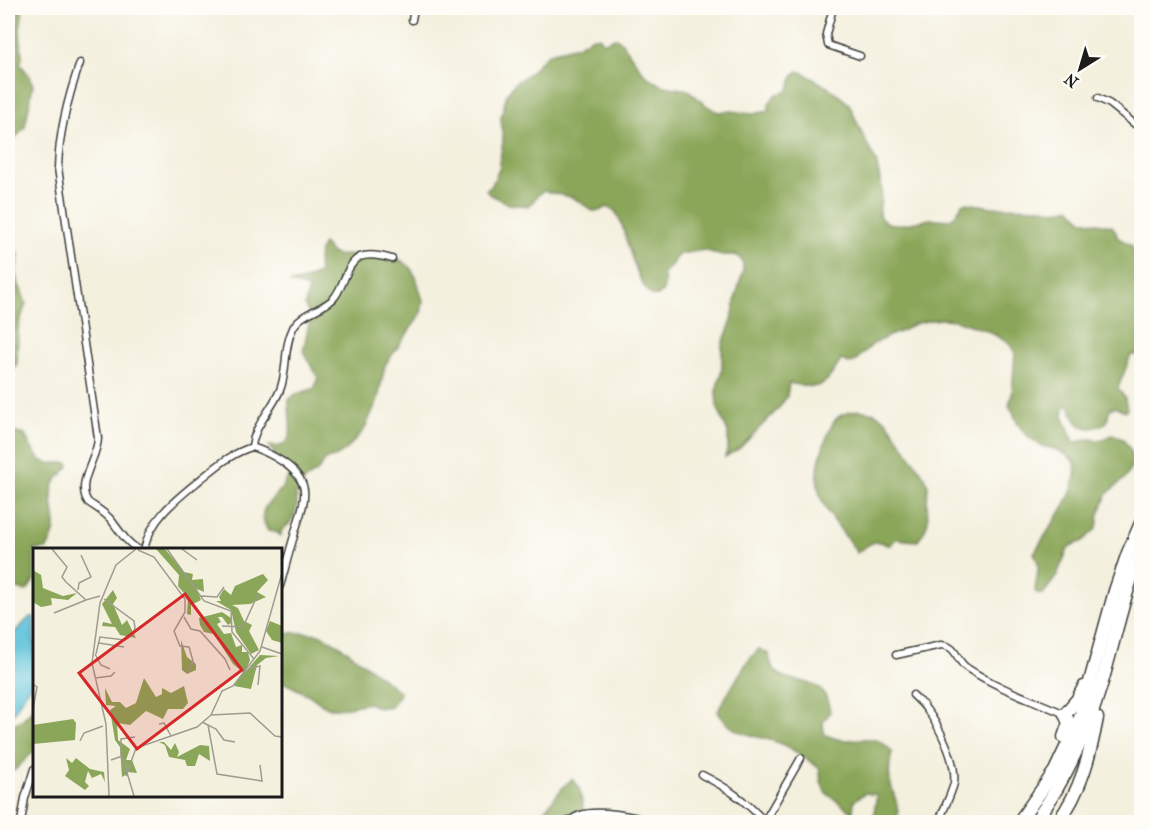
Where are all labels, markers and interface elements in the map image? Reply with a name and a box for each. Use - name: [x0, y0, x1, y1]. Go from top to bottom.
- north arrow: [1050, 39, 1110, 99]
- text: N: [1060, 69, 1082, 92]
- inset map: [33, 548, 282, 797]

